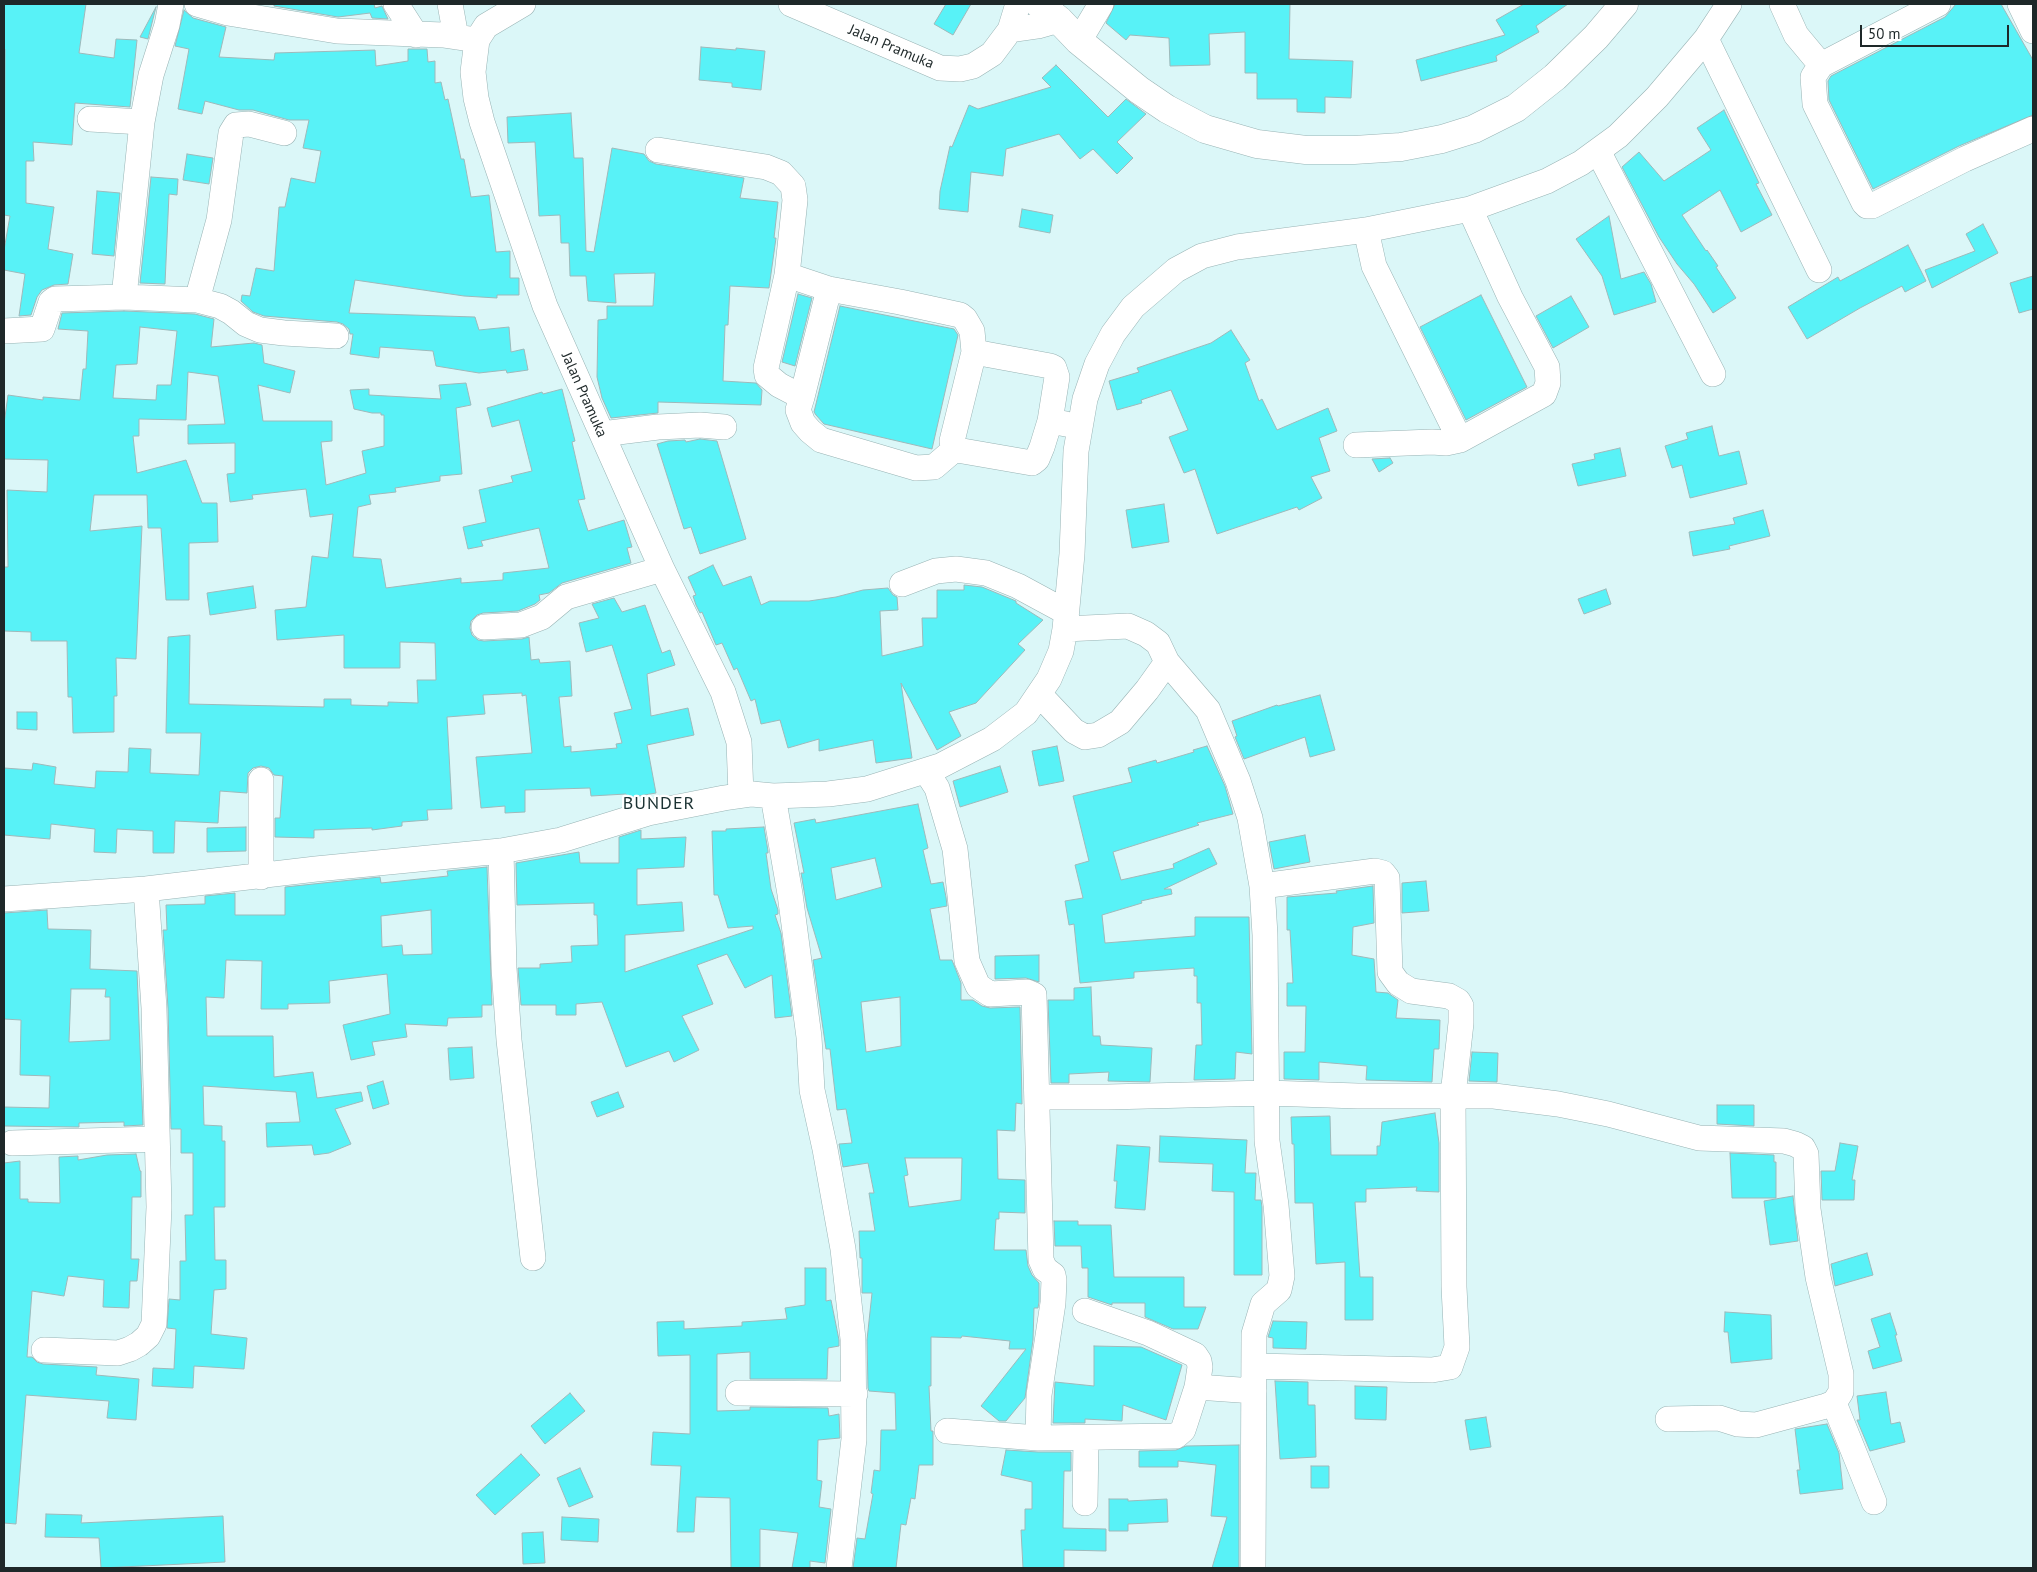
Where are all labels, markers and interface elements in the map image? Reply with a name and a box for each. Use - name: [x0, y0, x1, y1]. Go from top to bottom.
- scale bar: [1862, 15, 2011, 47]
- street label: Jalan Pramuka: [846, 21, 936, 73]
- text: 50 m: [1868, 24, 1901, 43]
- street label: Jalan Pramuka: [557, 350, 611, 440]
- district label: BUNDER: [622, 793, 696, 815]

